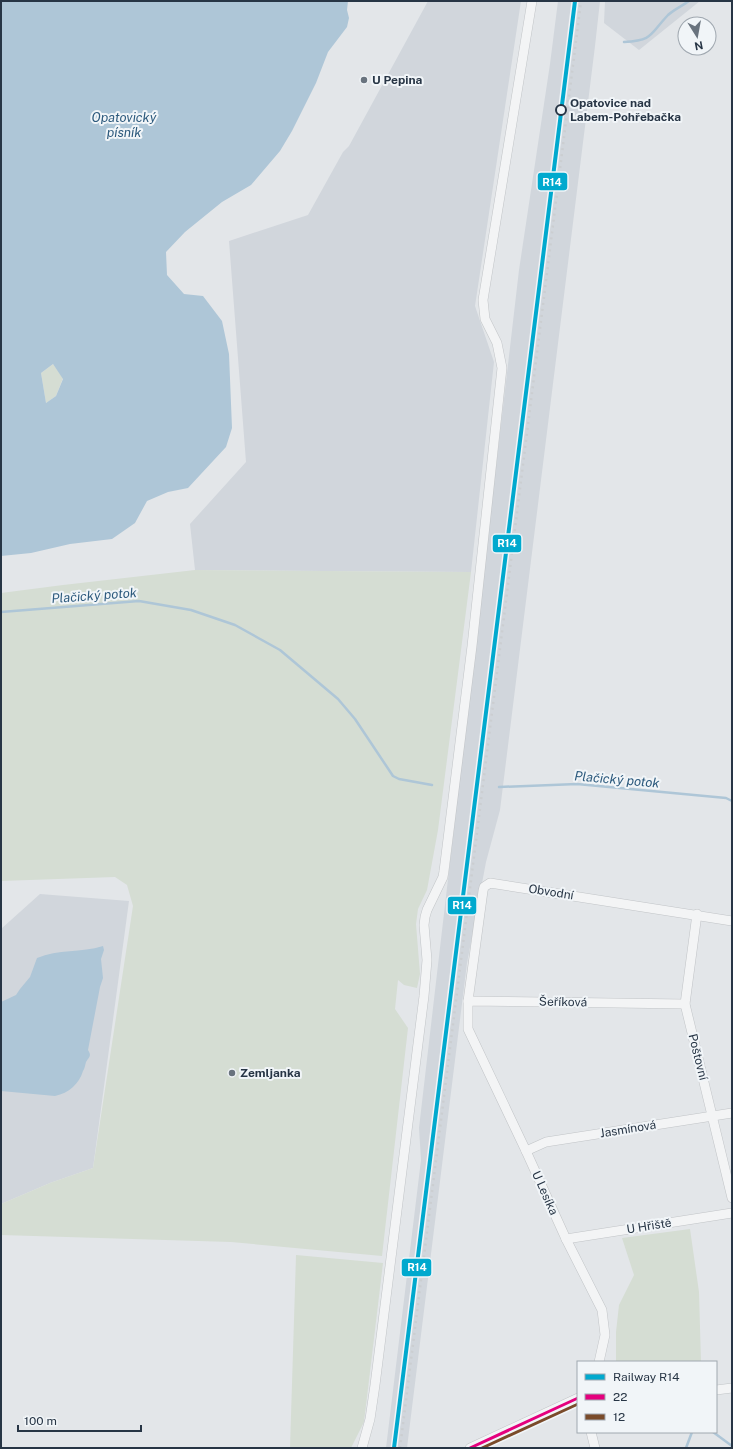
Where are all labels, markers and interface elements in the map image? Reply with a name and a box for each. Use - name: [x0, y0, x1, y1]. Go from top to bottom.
- north arrow: [677, 16, 717, 56]
- text: N: [694, 39, 704, 53]
- place label: U Pepina: [372, 73, 423, 87]
- marker: U Pepina: [359, 75, 369, 85]
- place label: Opatovice nad Labem-Pohřebačka: [570, 96, 681, 124]
- marker: Opatovice nad Labem-Pohřebačka: [555, 104, 567, 116]
- water label: Opatovický písník: [92, 110, 157, 140]
- line badge: R14: [537, 172, 568, 191]
- text: R14: [542, 176, 562, 188]
- line badge: R14: [492, 534, 522, 553]
- text: R14: [497, 537, 517, 549]
- water label: Plačický potok: [51, 585, 137, 606]
- water label: Plačický potok: [574, 768, 660, 791]
- street label: Obvodní: [527, 882, 576, 903]
- line badge: R14: [447, 896, 477, 915]
- text: R14: [452, 899, 472, 911]
- street label: Šeříková: [539, 995, 587, 1009]
- street label: Poštovní: [685, 1032, 711, 1083]
- place label: Zemljanka: [240, 1066, 301, 1080]
- marker: Zemljanka: [227, 1068, 237, 1078]
- street label: Jasmínová: [599, 1118, 657, 1140]
- street label: U Lesíka: [529, 1169, 561, 1217]
- street label: U Hřiště: [625, 1215, 673, 1236]
- line badge: R14: [401, 1258, 432, 1277]
- text: R14: [407, 1261, 427, 1273]
- legend: [577, 1361, 717, 1433]
- text: Railway R14: [613, 1370, 680, 1384]
- text: 22: [613, 1390, 627, 1404]
- scale bar: [18, 1407, 141, 1433]
- text: 12: [613, 1410, 625, 1424]
- text: 100 m: [24, 1414, 57, 1428]

